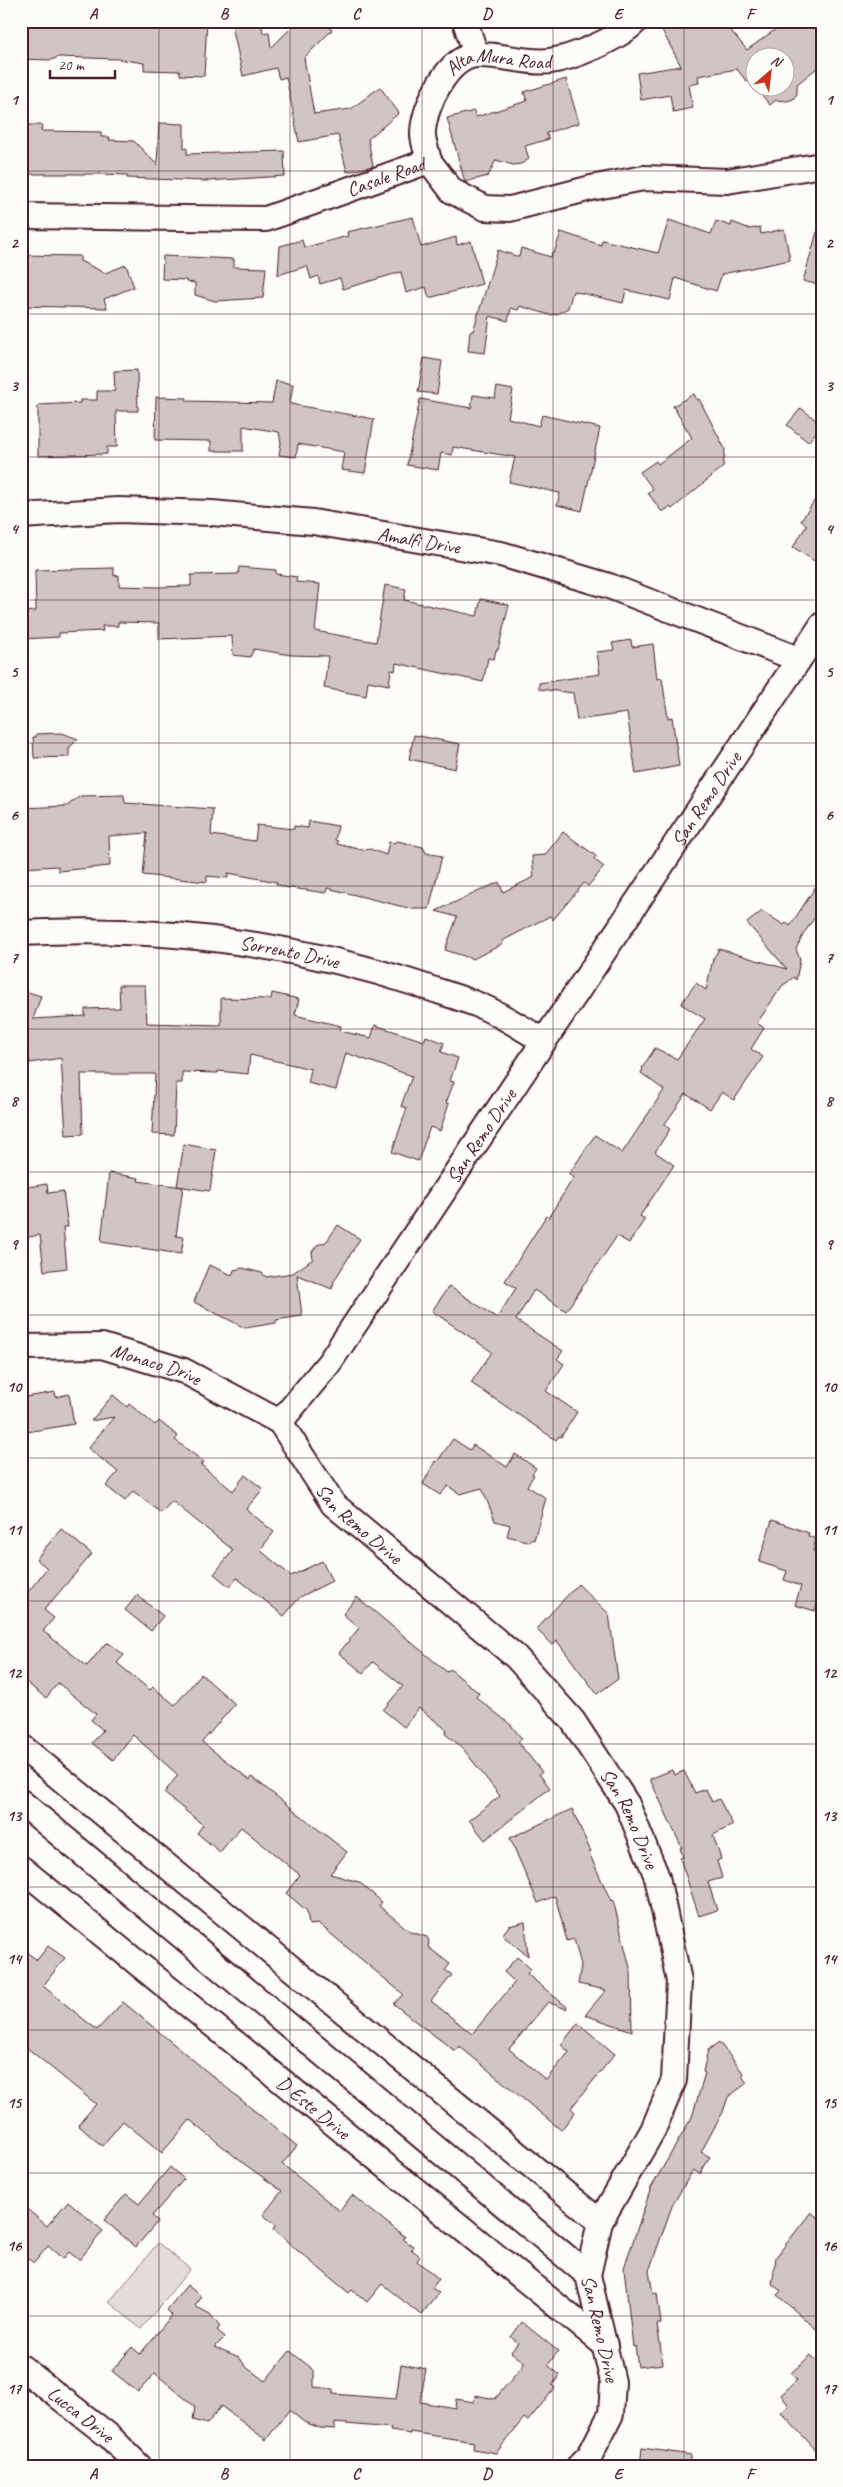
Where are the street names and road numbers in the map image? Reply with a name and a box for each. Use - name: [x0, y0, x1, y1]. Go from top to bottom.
- street label: Alta Mura Road: [439, 42, 555, 81]
- street label: Casale Road: [343, 150, 431, 202]
- street label: Amalfi Drive: [376, 521, 463, 560]
- street label: San Remo Drive: [665, 746, 747, 851]
- street label: Sorrento Drive: [238, 930, 343, 974]
- street label: San Remo Drive: [440, 1082, 522, 1188]
- street label: Monaco Drive: [108, 1337, 207, 1391]
- street label: San Remo Drive: [311, 1479, 409, 1570]
- street label: San Remo Drive: [595, 1763, 665, 1873]
- street label: D Este Drive: [272, 2070, 357, 2145]
- street label: San Remo Drive: [576, 2273, 625, 2386]
- street label: Lucca Drive: [42, 2380, 120, 2449]

